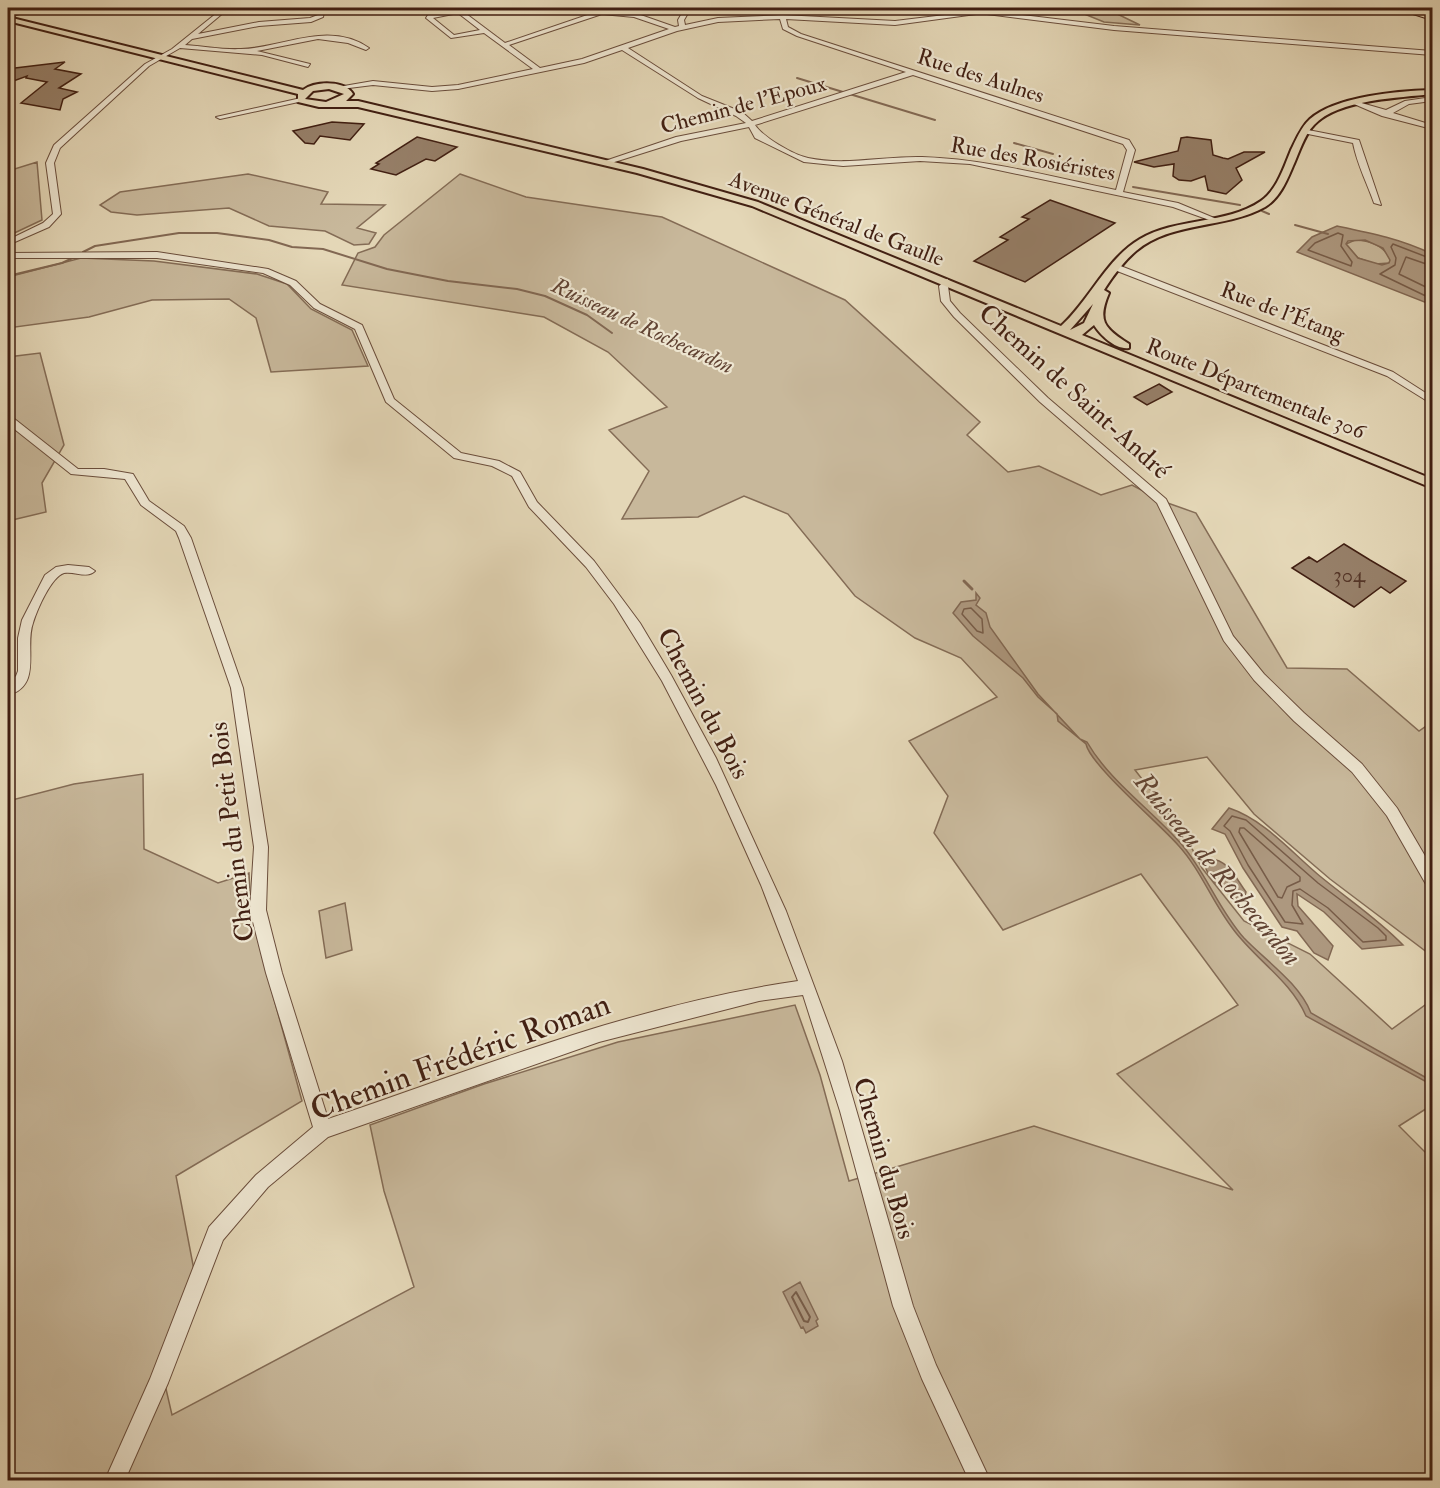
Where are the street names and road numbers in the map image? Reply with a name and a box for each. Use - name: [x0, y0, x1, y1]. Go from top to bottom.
- street label: Rue des Aulnes: [914, 42, 1048, 110]
- street label: Chemin de l'Epoux: [657, 69, 830, 141]
- street label: Rue des Rosiéristes: [948, 131, 1117, 187]
- street label: Avenue Général de Gaulle: [724, 165, 948, 273]
- street label: Rue de l'Étang: [1217, 274, 1350, 349]
- street label: Chemin de Saint-André: [972, 297, 1177, 486]
- street label: Route Départementale 306: [1142, 332, 1371, 447]
- street label: Chemin du Bois: [650, 622, 756, 785]
- street label: Chemin du Petit Bois: [203, 720, 261, 944]
- street label: Chemin Frédéric Roman: [305, 984, 616, 1130]
- street label: Chemin du Bois: [846, 1074, 922, 1243]

